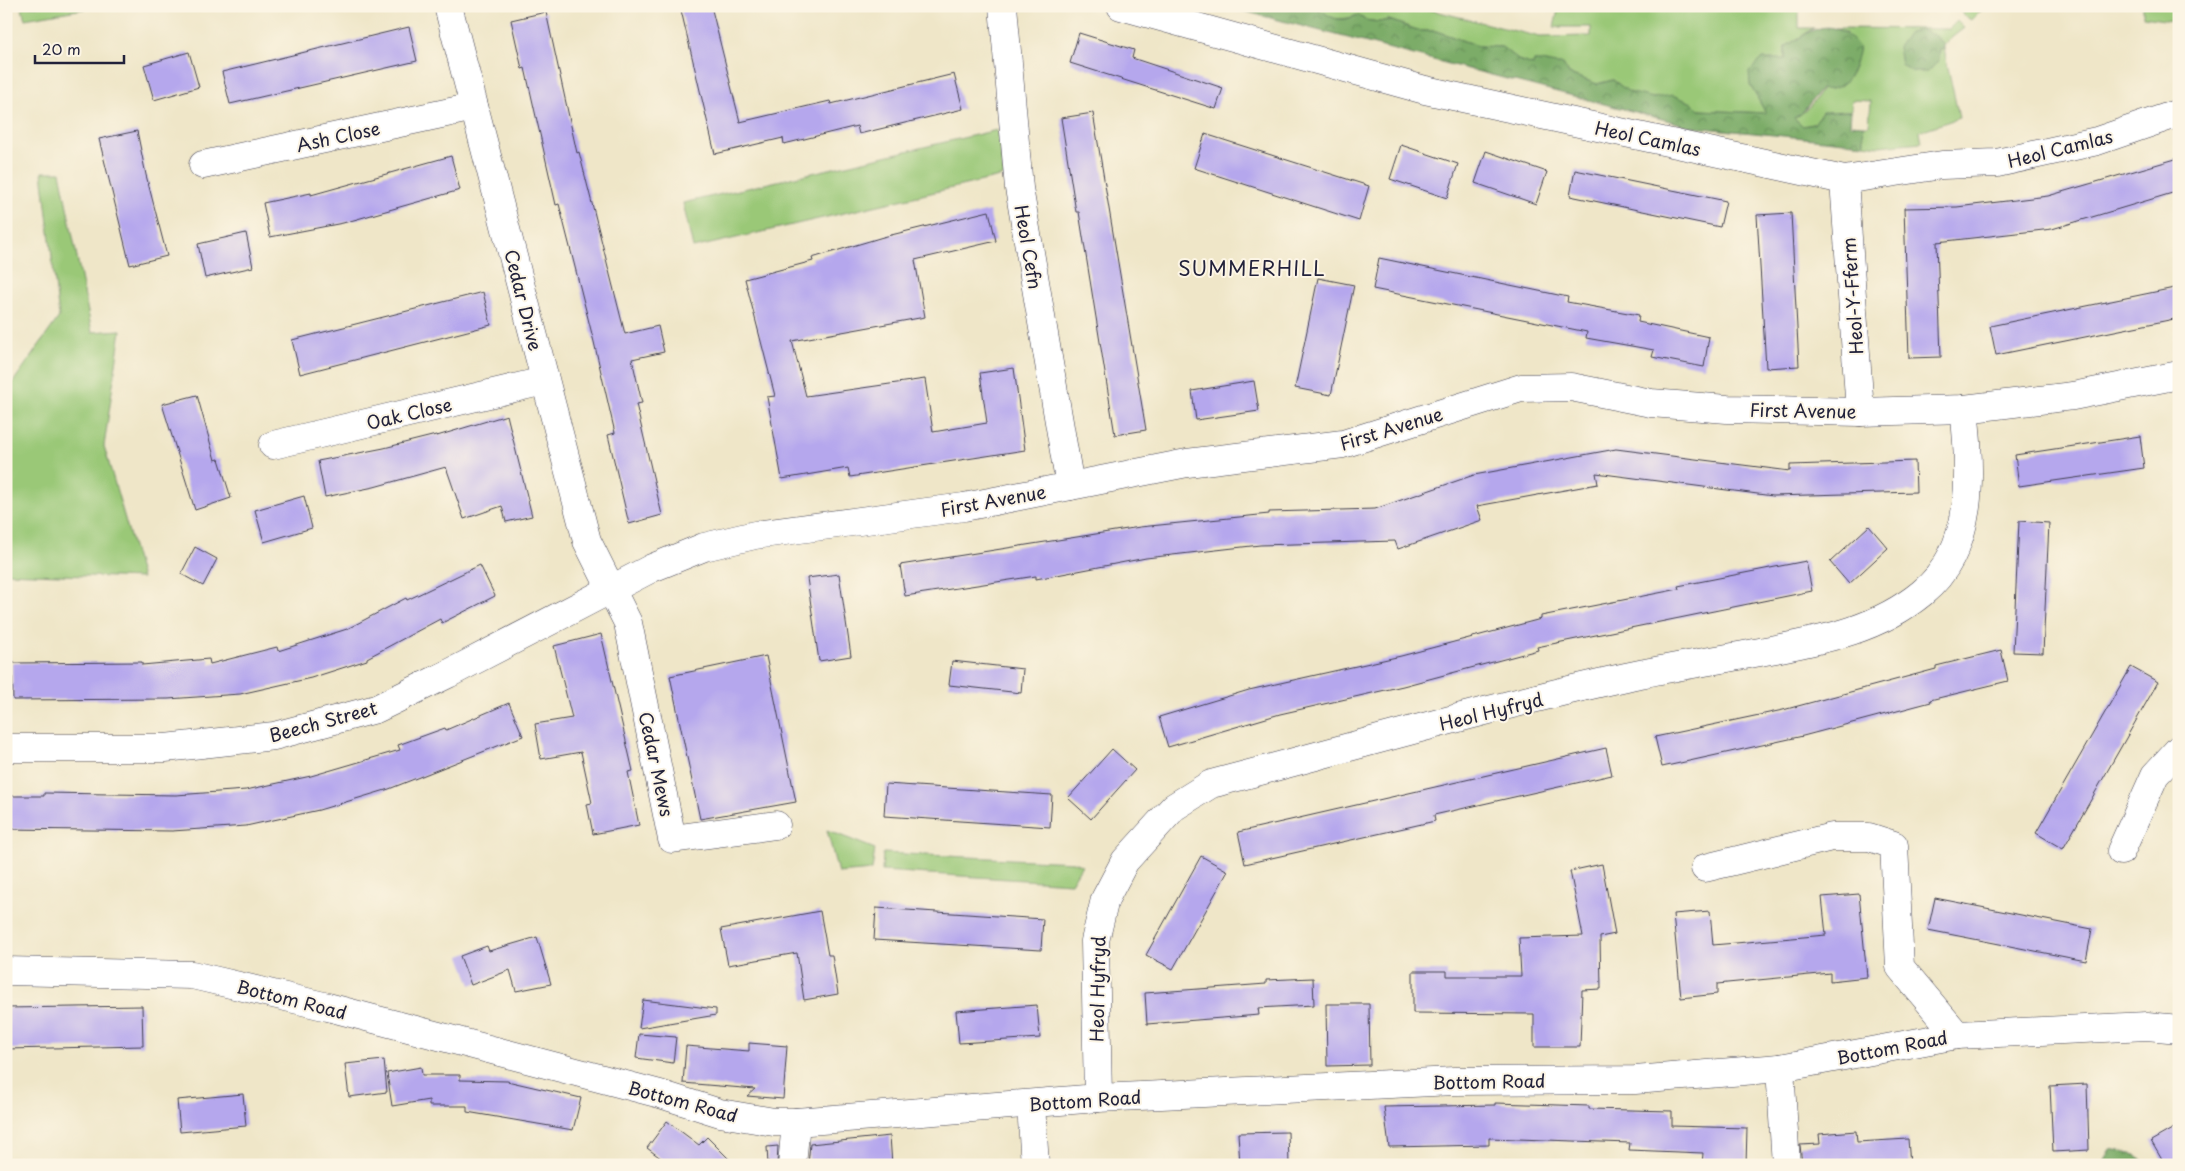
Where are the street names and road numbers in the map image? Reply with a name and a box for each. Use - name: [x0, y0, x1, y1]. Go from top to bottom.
- street label: Ash Close: [294, 114, 382, 158]
- street label: Heol Camlas: [1593, 114, 1703, 162]
- street label: Heol Camlas: [2004, 122, 2116, 174]
- street label: Heol Cefn: [1008, 203, 1050, 291]
- street label: Heol-Y-Fferm: [1834, 237, 1870, 355]
- street label: Cedar Drive: [498, 246, 550, 354]
- street label: Oak Close: [364, 390, 454, 436]
- street label: First Avenue: [1749, 396, 1857, 424]
- street label: First Avenue: [1336, 399, 1446, 457]
- street label: First Avenue: [938, 477, 1048, 523]
- street label: Heol Hyfryd: [1436, 685, 1546, 737]
- street label: Beech Street: [266, 694, 380, 748]
- street label: Cedar Mews: [633, 709, 681, 819]
- street label: Heol Hyfryd: [1083, 936, 1111, 1042]
- street label: Bottom Road: [234, 972, 350, 1026]
- street label: Bottom Road: [1834, 1023, 1950, 1071]
- street label: Bottom Road: [1432, 1067, 1546, 1095]
- street label: Bottom Road: [625, 1073, 741, 1129]
- street label: Bottom Road: [1028, 1083, 1142, 1117]

